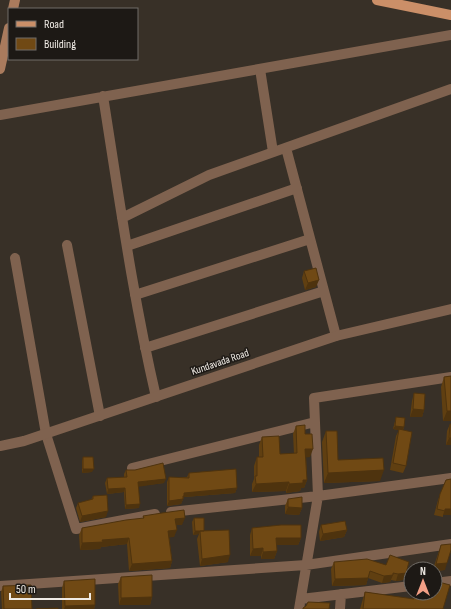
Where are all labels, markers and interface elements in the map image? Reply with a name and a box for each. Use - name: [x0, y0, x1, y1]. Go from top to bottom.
- legend: [8, 8, 138, 60]
- text: Road: [44, 17, 64, 32]
- text: Building: [44, 37, 76, 52]
- street label: Kundavada Road: [189, 346, 251, 378]
- north arrow: [403, 561, 443, 601]
- text: N: [420, 565, 426, 578]
- scale bar: [10, 575, 90, 601]
- text: 50 m: [16, 582, 36, 597]

